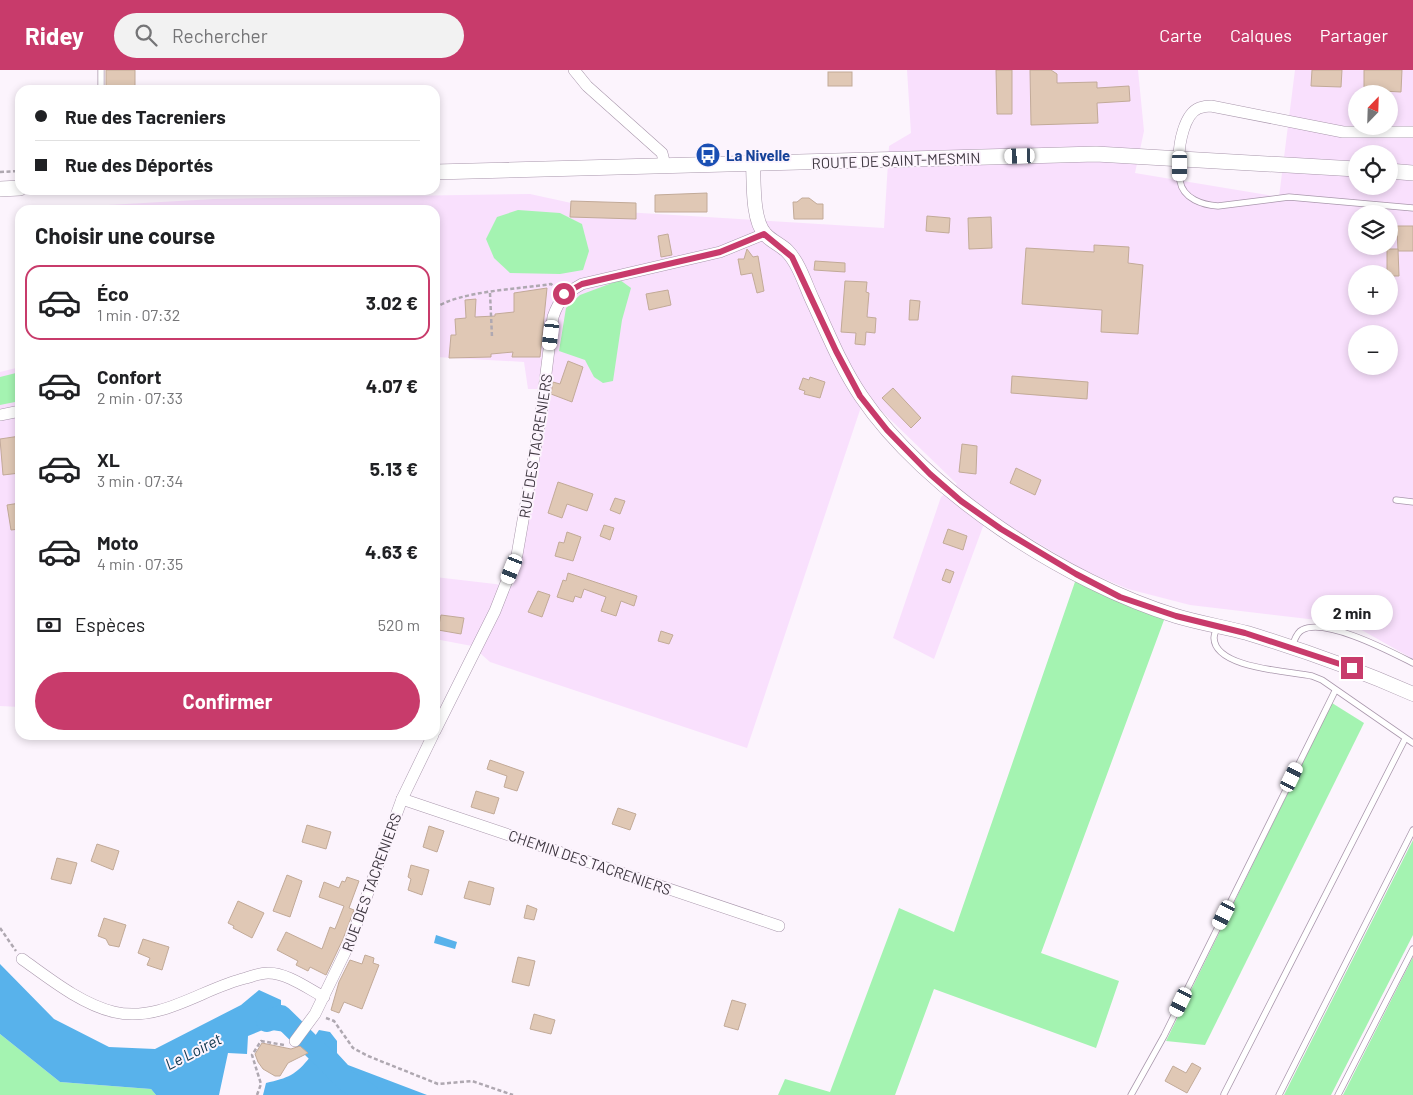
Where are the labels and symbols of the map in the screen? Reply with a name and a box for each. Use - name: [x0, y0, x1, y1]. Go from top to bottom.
- north arrow: [1348, 85, 1398, 135]
- bus stop icon: La Nivelle: [695, 142, 721, 168]
- place label: La Nivelle: [726, 146, 790, 164]
- street label: ROUTE DE SAINT-MESMIN: [811, 148, 981, 172]
- car: [1004, 148, 1035, 164]
- car: [1172, 151, 1187, 181]
- route start: [553, 283, 575, 305]
- car: [541, 319, 560, 351]
- street label: RUE DES TACRENIERS: [515, 372, 555, 520]
- car: [499, 552, 524, 586]
- callout: 2 min: [1311, 596, 1393, 630]
- route end: [1341, 657, 1363, 679]
- car: [1278, 760, 1305, 794]
- street label: RUE DES TACRENIERS: [338, 810, 404, 954]
- street label: CHEMIN DES TACRENIERS: [506, 826, 674, 898]
- car: [1210, 898, 1237, 932]
- car: [1167, 985, 1194, 1019]
- water label: Le Loiret: [162, 1029, 225, 1073]

